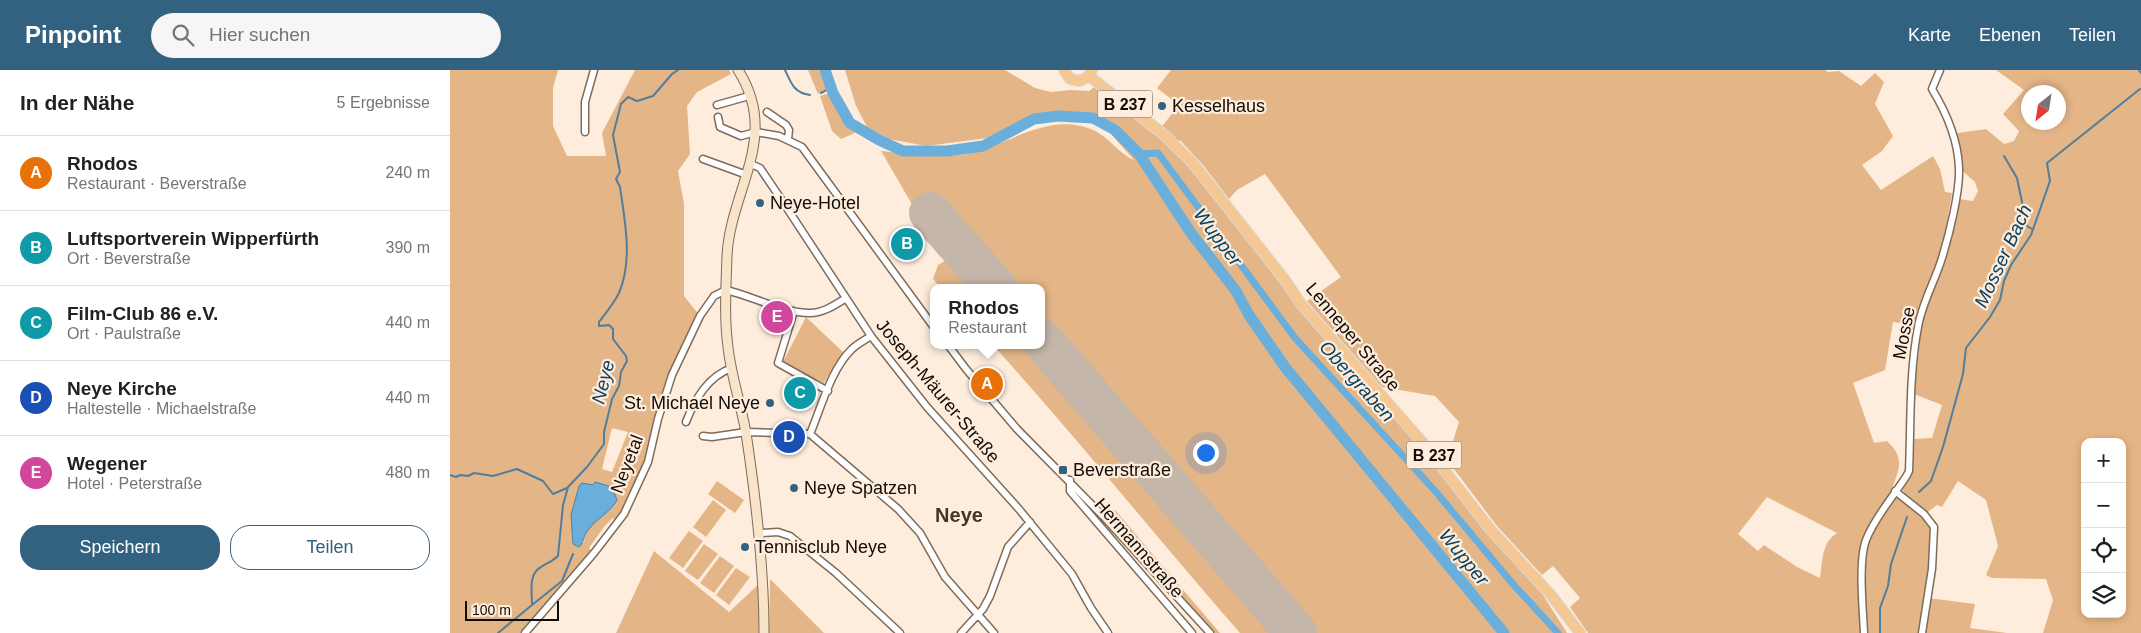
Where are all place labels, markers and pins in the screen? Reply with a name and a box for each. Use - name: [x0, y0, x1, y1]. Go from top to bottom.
- place label: Kesselhaus: [1172, 96, 1265, 116]
- marker: Kesselhaus: [1156, 100, 1168, 112]
- place label: Neye-Hotel: [770, 193, 860, 213]
- marker: Neye-Hotel: [754, 197, 766, 209]
- pin: B: [891, 225, 923, 263]
- pin: E: [761, 298, 793, 336]
- pin: A: [971, 365, 1003, 403]
- pin: C: [784, 374, 816, 412]
- place label: St. Michael Neye: [624, 393, 760, 413]
- marker: St. Michael Neye: [764, 397, 776, 409]
- pin: D: [773, 418, 805, 456]
- place label: Beverstraße: [1073, 460, 1171, 480]
- marker: Beverstraße: [1057, 464, 1069, 476]
- place label: Neye Spatzen: [804, 478, 917, 498]
- marker: Neye Spatzen: [788, 482, 800, 494]
- place label: Tennisclub Neye: [755, 537, 887, 557]
- marker: Tennisclub Neye: [739, 541, 751, 553]

